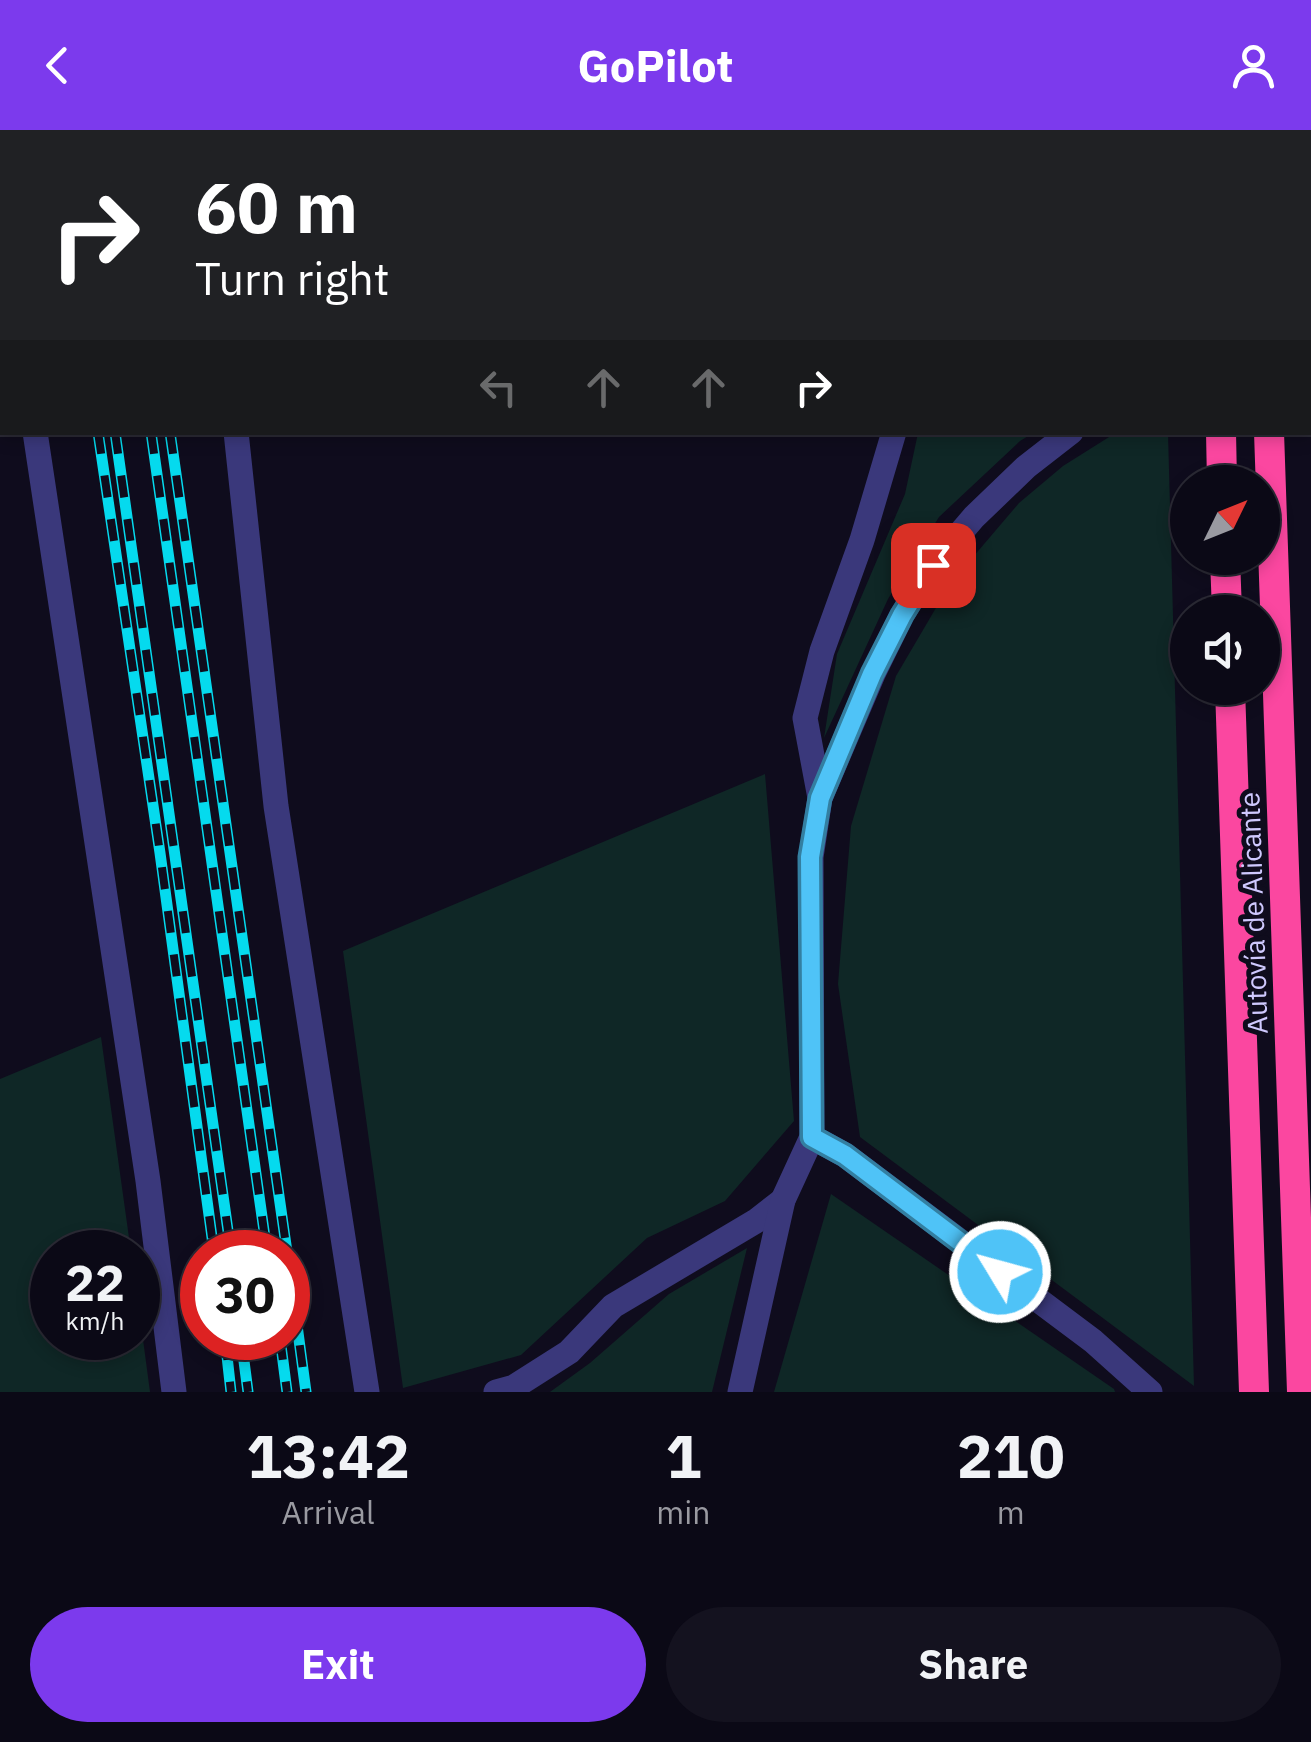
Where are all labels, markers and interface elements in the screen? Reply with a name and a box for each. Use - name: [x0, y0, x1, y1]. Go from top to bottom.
- text: GoPilot: [577, 36, 734, 94]
- icon: back: [30, 38, 85, 93]
- icon: person: [1226, 38, 1281, 93]
- text: 60 m: [195, 161, 358, 252]
- icon: right: [30, 170, 160, 300]
- text: Turn right: [195, 249, 390, 307]
- icon: left: [471, 360, 526, 415]
- icon: ahead: [576, 360, 631, 415]
- icon: ahead: [681, 360, 736, 415]
- icon: right: [786, 360, 841, 415]
- north arrow: [1170, 465, 1280, 575]
- map controls: [1170, 465, 1280, 705]
- pin: [891, 523, 976, 608]
- icon: arrive: [906, 538, 961, 593]
- button: sound: [1170, 595, 1280, 705]
- street label: Autovía de Alicante: [1230, 791, 1276, 1035]
- position arrow: [948, 1220, 1052, 1324]
- speed limit sign: 30: [180, 1230, 310, 1360]
- text: 22: [65, 1250, 125, 1315]
- text: km/h: [66, 1304, 124, 1337]
- text: 13:42: [246, 1416, 410, 1495]
- text: 1: [665, 1416, 701, 1495]
- text: 210: [957, 1416, 1065, 1495]
- text: Arrival: [282, 1491, 375, 1533]
- text: min: [656, 1491, 710, 1533]
- text: m: [997, 1491, 1025, 1533]
- button: Exit: [30, 1607, 646, 1722]
- button: Share: [666, 1607, 1281, 1722]

